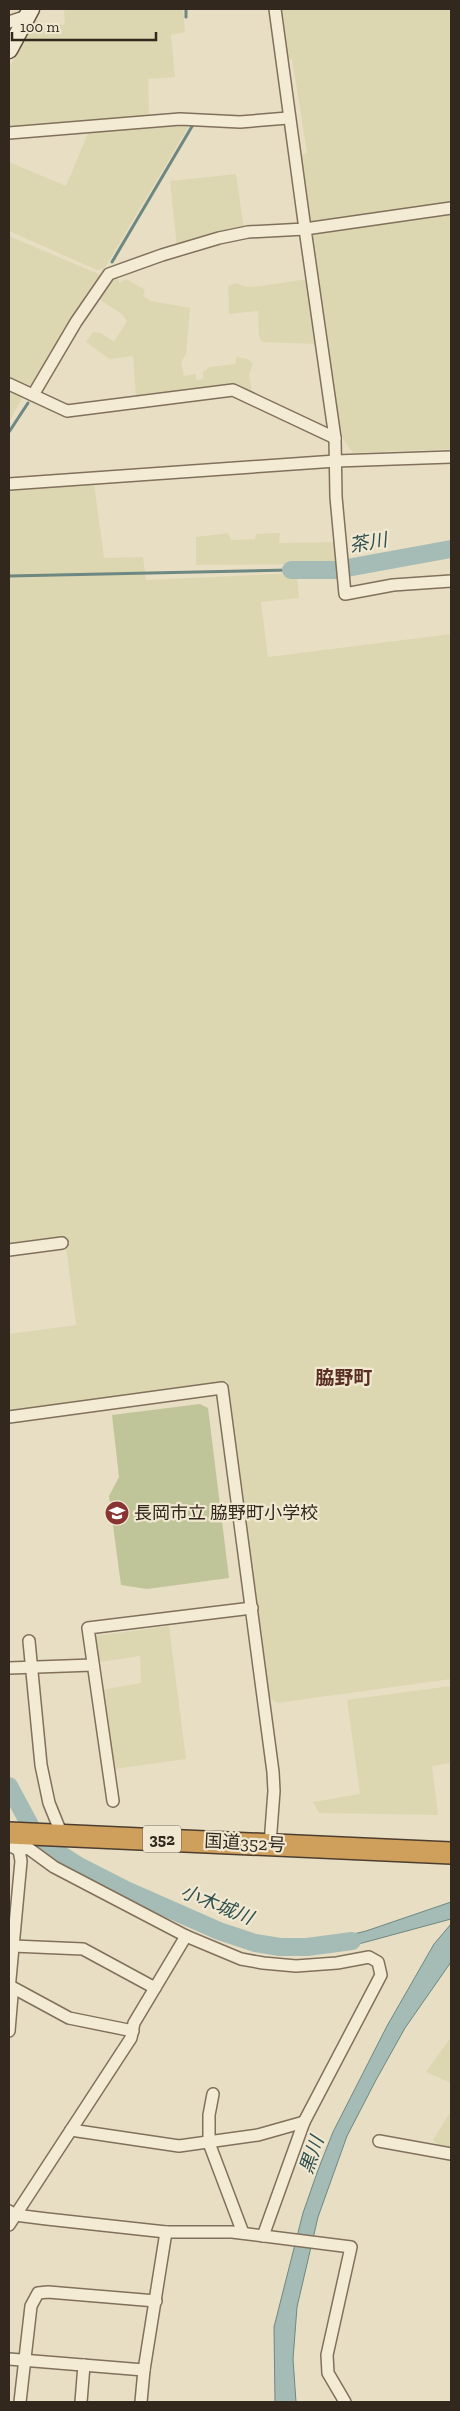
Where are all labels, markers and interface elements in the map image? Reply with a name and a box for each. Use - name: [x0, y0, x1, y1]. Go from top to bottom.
- scale bar: [12, 10, 156, 42]
- text: 100 m: [20, 18, 59, 36]
- water label: 茶川: [347, 528, 391, 557]
- district label: 脇野町: [315, 1366, 373, 1389]
- school or university icon: 長岡市立 脇野町小学校: [104, 1500, 130, 1526]
- place label: 長岡市立 脇野町小学校: [134, 1502, 318, 1524]
- road number: 352: [143, 1826, 181, 1852]
- street label: 国道352号: [204, 1830, 286, 1856]
- water label: 小木城川: [177, 1880, 258, 1930]
- water label: 黒川: [294, 2132, 329, 2177]

